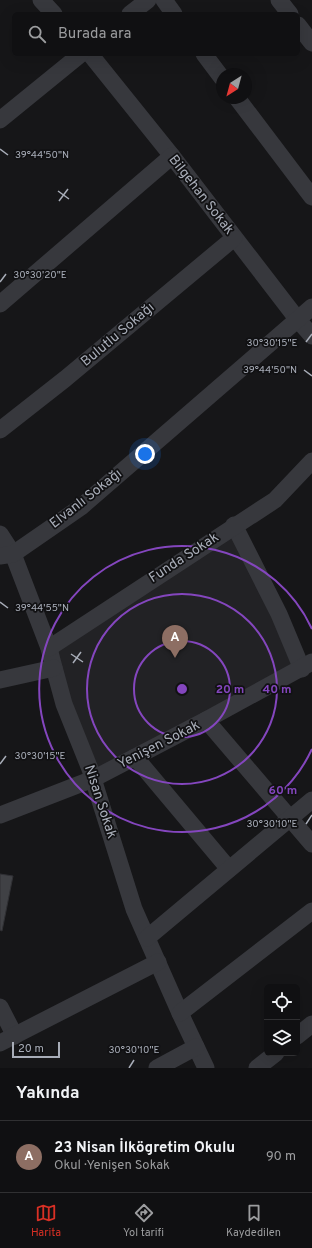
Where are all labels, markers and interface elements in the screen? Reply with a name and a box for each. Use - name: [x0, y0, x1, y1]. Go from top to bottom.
- search box: [12, 12, 300, 56]
- icon: search: [26, 23, 48, 45]
- text: Burada ara: [58, 25, 131, 44]
- north arrow: [216, 68, 252, 104]
- text: 39°44'50"N: [15, 149, 69, 162]
- street label: Bilgehan Sokak: [165, 152, 237, 238]
- text: 30°30'20"E: [13, 269, 67, 282]
- street label: Bulutlu Sokağı: [78, 299, 158, 371]
- text: 30°30'15"E: [247, 337, 297, 350]
- text: 39°44'50"N: [243, 364, 297, 377]
- your location: [135, 444, 155, 464]
- street label: Elvanlı Sokağı: [46, 466, 126, 532]
- street label: Funda Sokak: [146, 529, 222, 587]
- text: 39°44'55"N: [15, 602, 69, 615]
- pin: A: [162, 625, 188, 658]
- centre of rings: [175, 682, 189, 696]
- text: 20 m: [216, 682, 244, 698]
- text: 40 m: [262, 682, 292, 698]
- street label: Yenişen Sokak: [115, 717, 203, 773]
- text: 30°30'15"E: [15, 750, 65, 763]
- street label: Nisan Sokak: [80, 763, 120, 841]
- text: 60 m: [269, 783, 297, 799]
- text: 30°30'10"E: [246, 818, 298, 831]
- map controls: [264, 984, 300, 1056]
- button: locate: [264, 984, 300, 1020]
- button: layers: [264, 1020, 300, 1056]
- scale bar: [12, 1040, 60, 1059]
- text: 20 m: [18, 1042, 44, 1056]
- text: 30°30'10"E: [108, 1044, 160, 1057]
- text: Yakında: [16, 1083, 80, 1105]
- text: 23 Nisan İlkögretim Okulu: [54, 1139, 235, 1158]
- text: A: [24, 1149, 34, 1165]
- text: 90 m: [266, 1149, 296, 1165]
- text: Okul · Yenişen Sokak: [54, 1158, 170, 1174]
- tab: Harita: [31, 1202, 61, 1240]
- tab: Yol tarifi: [123, 1202, 164, 1240]
- tab: Kaydedilen: [226, 1202, 281, 1240]

